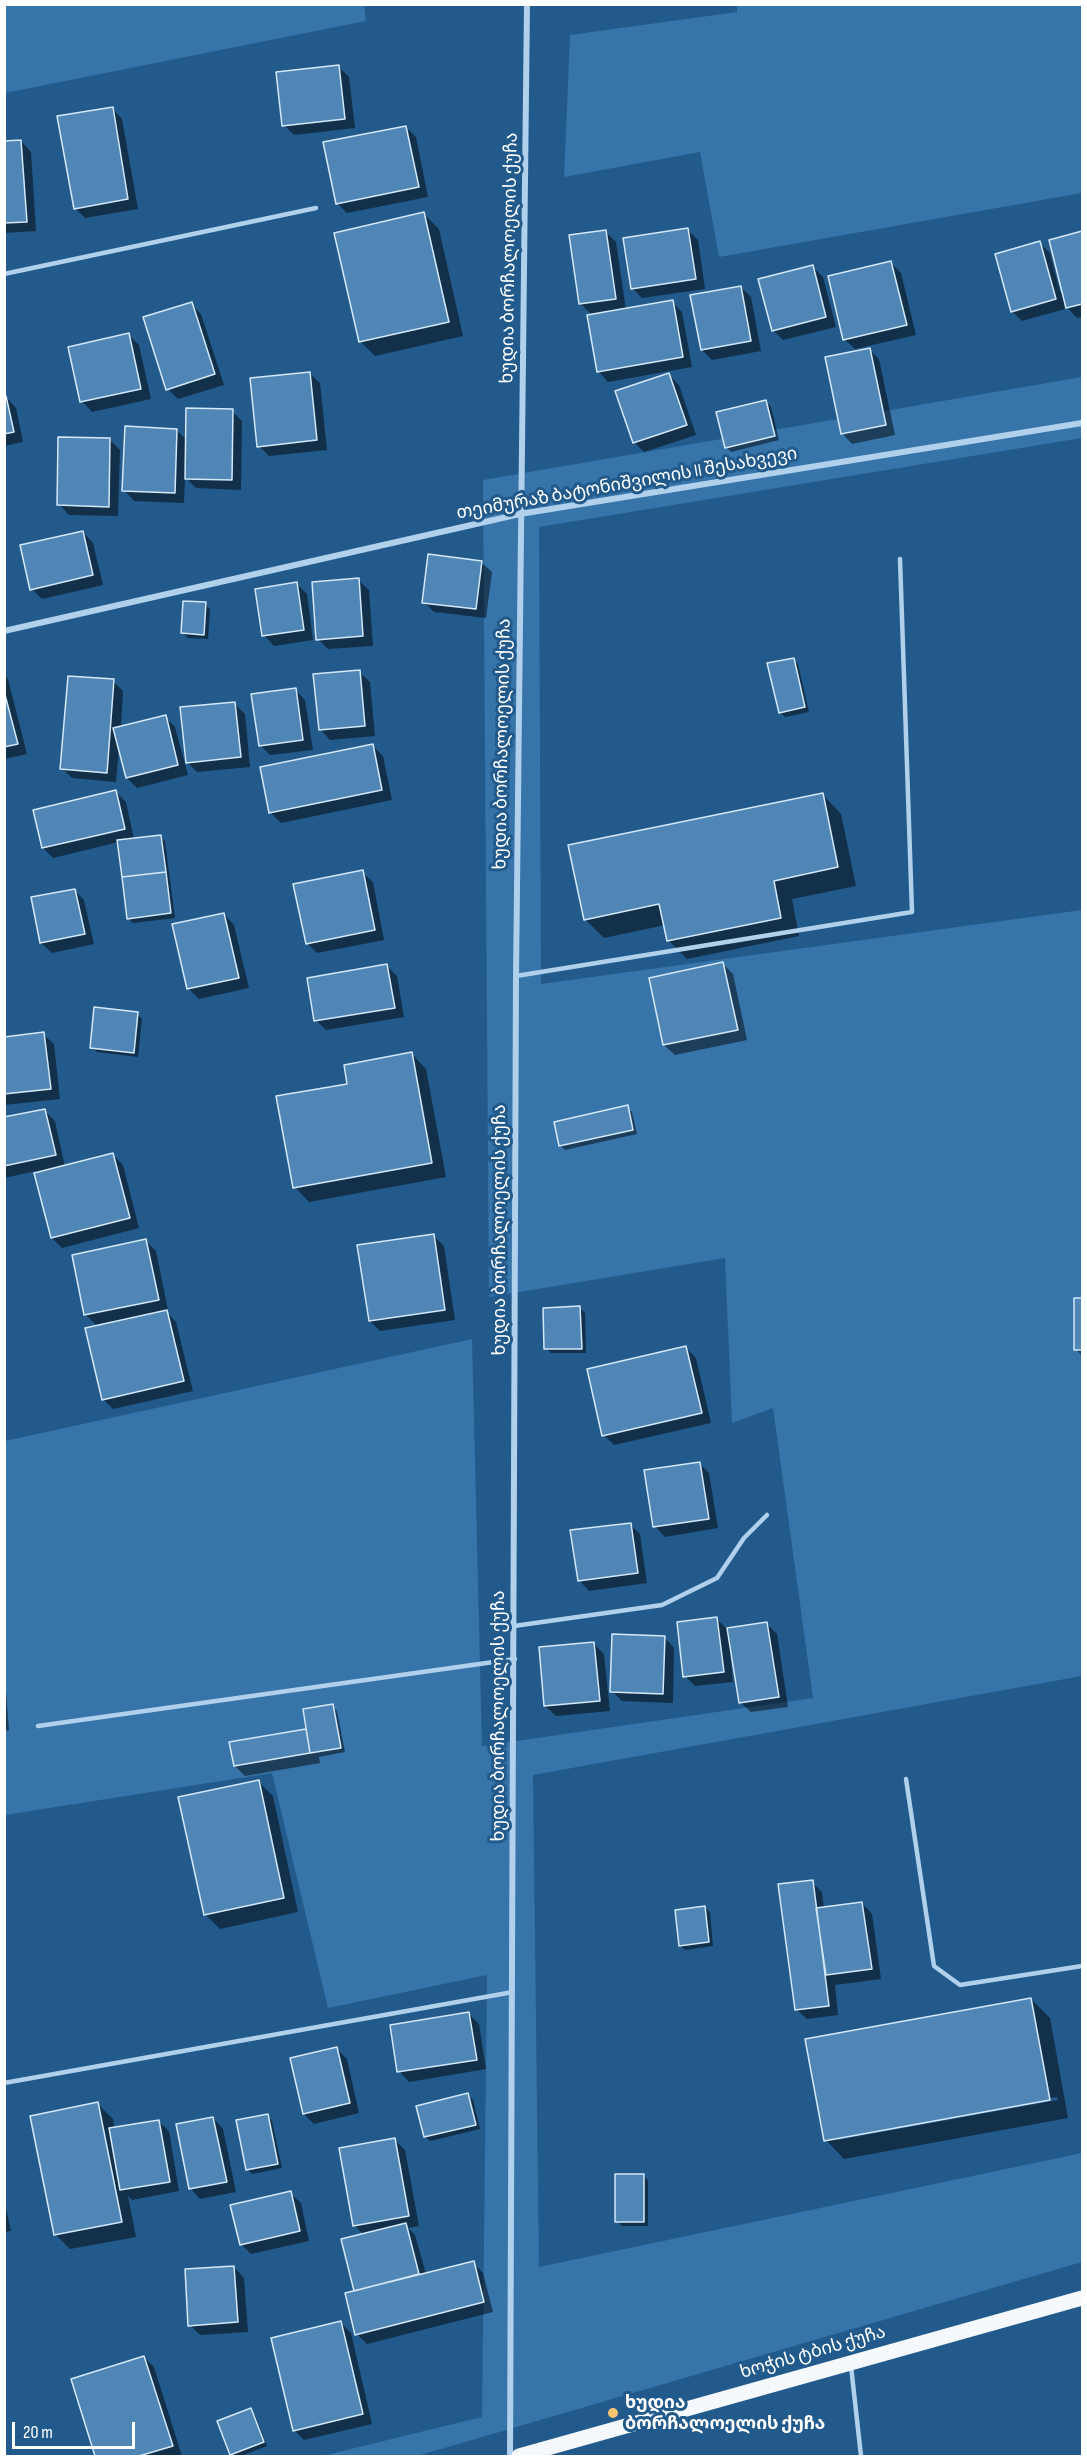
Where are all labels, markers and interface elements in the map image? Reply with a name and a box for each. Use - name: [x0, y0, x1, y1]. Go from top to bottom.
- street label: ხუდია ბორჩალოელის ქუჩა: [497, 132, 523, 384]
- street label: თეიმურაზ ბატონიშვილის II შესახვევი: [455, 443, 799, 525]
- street label: ხუდია ბორჩალოელის ქუჩა: [490, 618, 516, 870]
- street label: ხუდია ბორჩალოელის ქუჩა: [489, 1104, 511, 1356]
- street label: ხუდია ბორჩალოელის ქუჩა: [488, 1590, 510, 1842]
- street label: ხოჭის ტბის ქუჩა: [738, 2322, 888, 2384]
- place label: ხუდია ბორჩალოელის ქუჩა: [625, 2392, 825, 2434]
- marker: ხუდია ბორჩალოელის ქუჩა: [606, 2406, 620, 2420]
- scale bar: [15, 2410, 138, 2448]
- text: 20 m: [23, 2422, 53, 2443]

